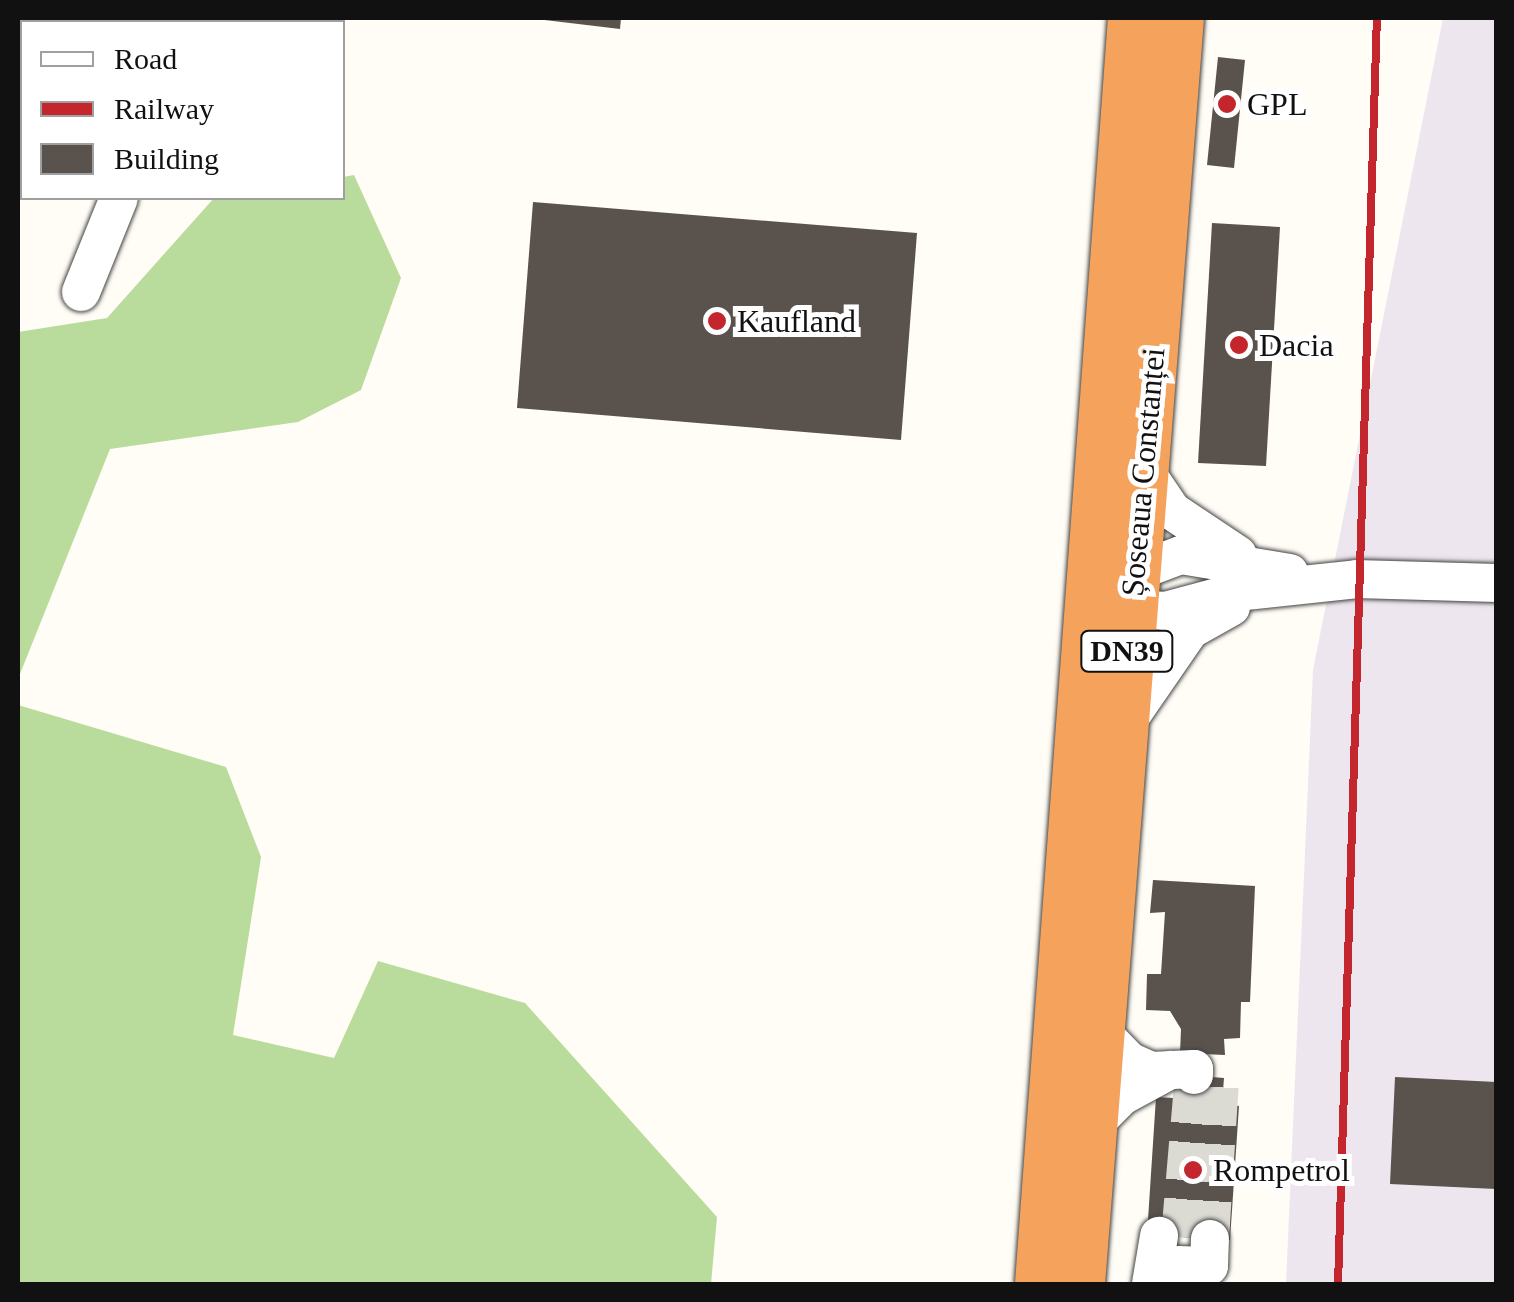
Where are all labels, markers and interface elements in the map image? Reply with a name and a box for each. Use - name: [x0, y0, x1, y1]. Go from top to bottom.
- legend: [20, 20, 345, 200]
- text: Road: [114, 42, 177, 75]
- place label: GPL: [1247, 85, 1307, 123]
- text: Railway: [114, 92, 214, 125]
- marker: GPL: [1216, 93, 1238, 115]
- text: Building: [114, 142, 219, 175]
- place label: Kaufland: [737, 302, 856, 340]
- marker: Kaufland: [706, 310, 728, 332]
- place label: Dacia: [1259, 326, 1334, 364]
- marker: Dacia: [1228, 334, 1250, 356]
- street label: Șoseaua Constanței: [1113, 346, 1173, 598]
- road number: DN39: [1080, 626, 1174, 676]
- place label: Rompetrol: [1213, 1151, 1350, 1189]
- marker: Rompetrol: [1182, 1159, 1204, 1181]

